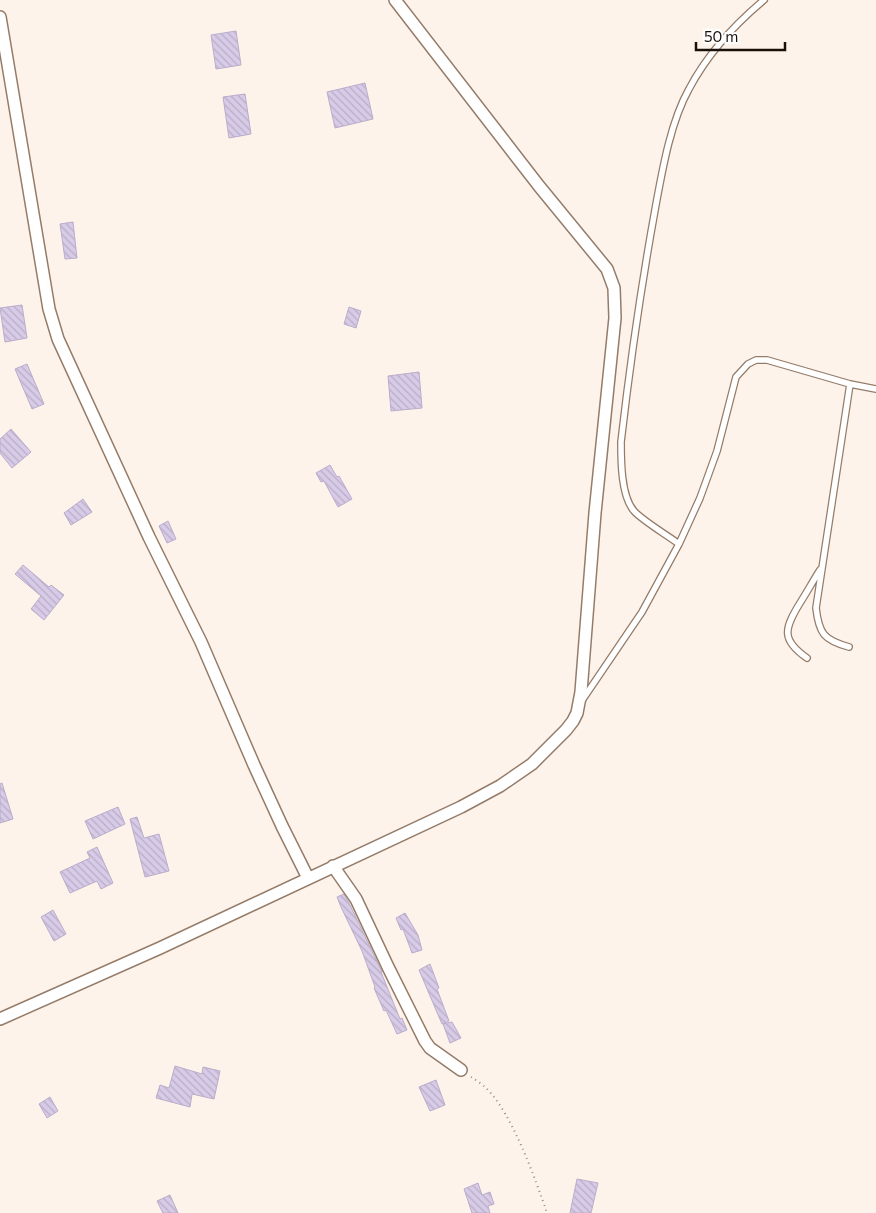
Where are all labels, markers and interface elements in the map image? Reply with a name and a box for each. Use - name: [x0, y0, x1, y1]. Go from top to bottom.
- scale bar: [696, 20, 785, 52]
- text: 50 m: [704, 27, 738, 45]

